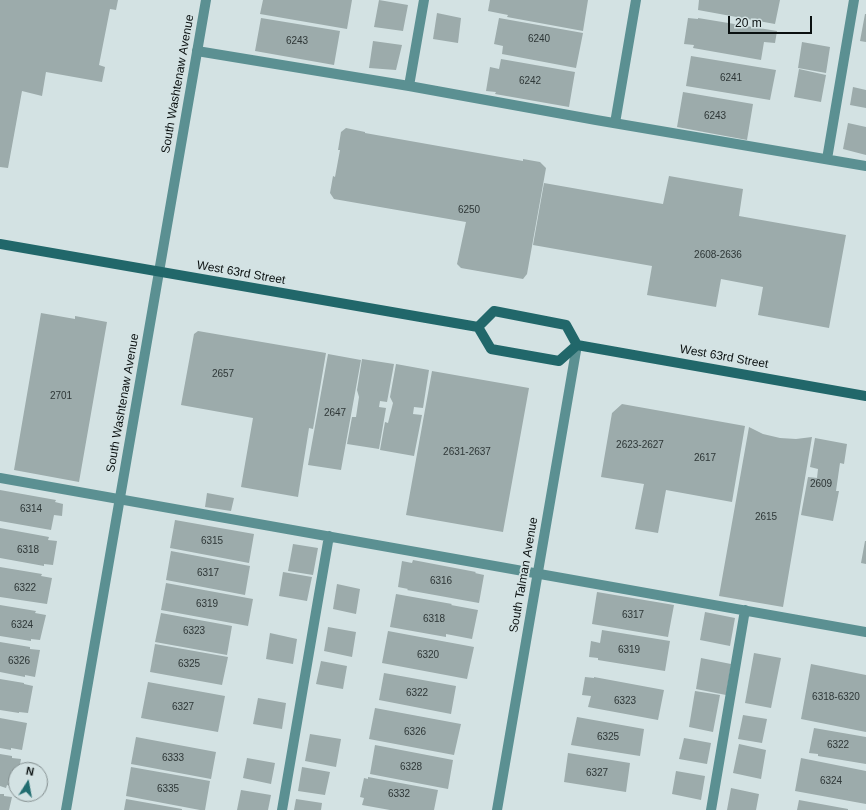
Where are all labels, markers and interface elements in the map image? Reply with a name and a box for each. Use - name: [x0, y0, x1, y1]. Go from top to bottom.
- scale bar: [730, 8, 814, 34]
- street label: South Washtenaw Avenue: [159, 13, 197, 155]
- text: 20 m: [735, 16, 762, 30]
- house number: 6240: [528, 33, 550, 45]
- house number: 6243: [286, 35, 308, 47]
- house number: 6241: [720, 72, 742, 84]
- house number: 6242: [519, 75, 541, 87]
- house number: 6243: [704, 110, 726, 122]
- house number: 6250: [458, 204, 480, 216]
- house number: 2608-2636: [694, 249, 742, 261]
- street label: West 63rd Street: [196, 258, 286, 288]
- street label: South Washtenaw Avenue: [104, 332, 142, 474]
- street label: West 63rd Street: [679, 342, 769, 372]
- house number: 2657: [212, 368, 234, 380]
- house number: 2701: [50, 390, 72, 402]
- house number: 2647: [324, 407, 346, 419]
- house number: 2623-2627: [616, 439, 664, 451]
- house number: 2631-2637: [443, 446, 491, 458]
- house number: 2617: [694, 452, 716, 464]
- house number: 2609: [810, 478, 832, 490]
- house number: 6314: [20, 503, 42, 515]
- house number: 2615: [755, 511, 777, 523]
- street label: South Talman Avenue: [507, 516, 541, 634]
- house number: 6315: [201, 535, 223, 547]
- house number: 6318: [17, 544, 39, 556]
- house number: 6317: [197, 567, 219, 579]
- house number: 6316: [430, 575, 452, 587]
- house number: 6322: [14, 582, 36, 594]
- house number: 6319: [196, 598, 218, 610]
- house number: 6317: [622, 609, 644, 621]
- house number: 6318: [423, 613, 445, 625]
- house number: 6324: [11, 619, 33, 631]
- house number: 6323: [183, 625, 205, 637]
- house number: 6319: [618, 644, 640, 656]
- house number: 6320: [417, 649, 439, 661]
- house number: 6326: [8, 655, 30, 667]
- house number: 6325: [178, 658, 200, 670]
- house number: 6322: [406, 687, 428, 699]
- house number: 6318-6320: [812, 691, 860, 703]
- house number: 6323: [614, 695, 636, 707]
- house number: 6327: [172, 701, 194, 713]
- house number: 6326: [404, 726, 426, 738]
- house number: 6325: [597, 731, 619, 743]
- house number: 6322: [827, 739, 849, 751]
- house number: 6333: [162, 752, 184, 764]
- house number: 6328: [400, 761, 422, 773]
- north arrow: [8, 762, 48, 802]
- text: N: [25, 765, 35, 778]
- house number: 6327: [586, 767, 608, 779]
- house number: 6324: [820, 775, 842, 787]
- house number: 6335: [157, 783, 179, 795]
- house number: 6332: [388, 788, 410, 800]

